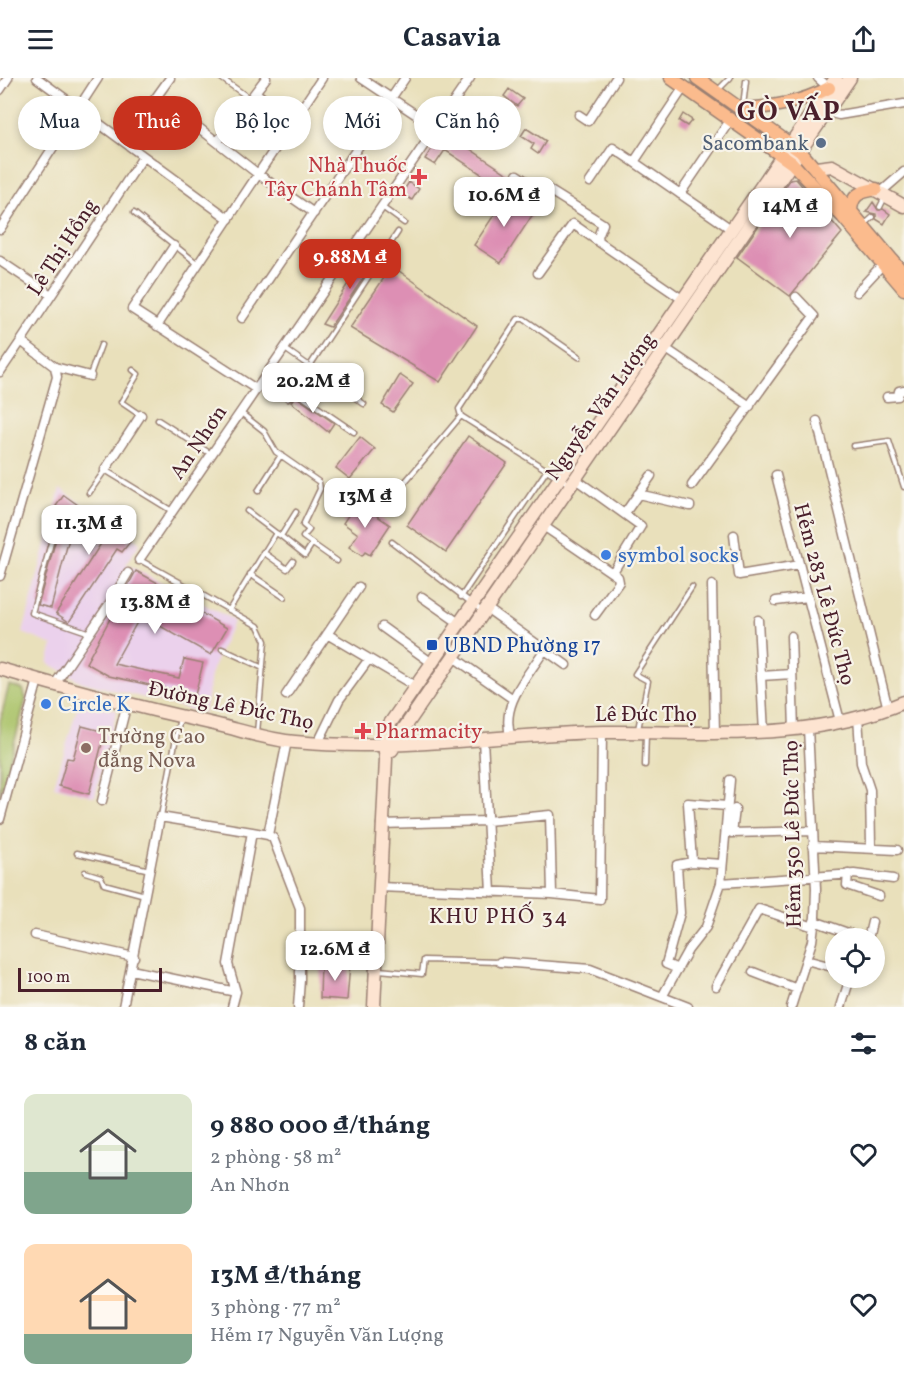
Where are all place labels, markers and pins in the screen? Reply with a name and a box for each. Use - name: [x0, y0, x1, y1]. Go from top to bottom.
- place label: Sacombank: [702, 130, 810, 159]
- marker: Sacombank: [814, 136, 828, 150]
- place label: Nhà Thuốc Tây Chánh Tâm: [265, 152, 407, 205]
- marker: Nhà Thuốc Tây Chánh Tâm: [412, 170, 426, 184]
- pin: 10.6M ₫: [449, 177, 559, 228]
- pin: 14M ₫: [748, 188, 832, 239]
- pin: 9.88M ₫: [295, 239, 405, 290]
- pin: 20.2M ₫: [258, 363, 368, 414]
- pin: 13M ₫: [323, 478, 407, 529]
- pin: 11.3M ₫: [34, 505, 144, 556]
- place label: symbol socks: [618, 542, 739, 571]
- marker: symbol socks: [599, 548, 613, 562]
- pin: 13.8M ₫: [100, 584, 210, 635]
- place label: UBND Phường 17: [444, 632, 601, 661]
- marker: UBND Phường 17: [425, 638, 439, 652]
- place label: Circle K: [58, 691, 130, 720]
- marker: Circle K: [39, 697, 53, 711]
- place label: Pharmacity: [375, 718, 483, 747]
- place label: Trường Cao đẳng Nova: [98, 723, 205, 776]
- marker: Pharmacity: [356, 724, 370, 738]
- marker: Trường Cao đẳng Nova: [79, 741, 93, 755]
- pin: 12.6M ₫: [280, 931, 390, 982]

